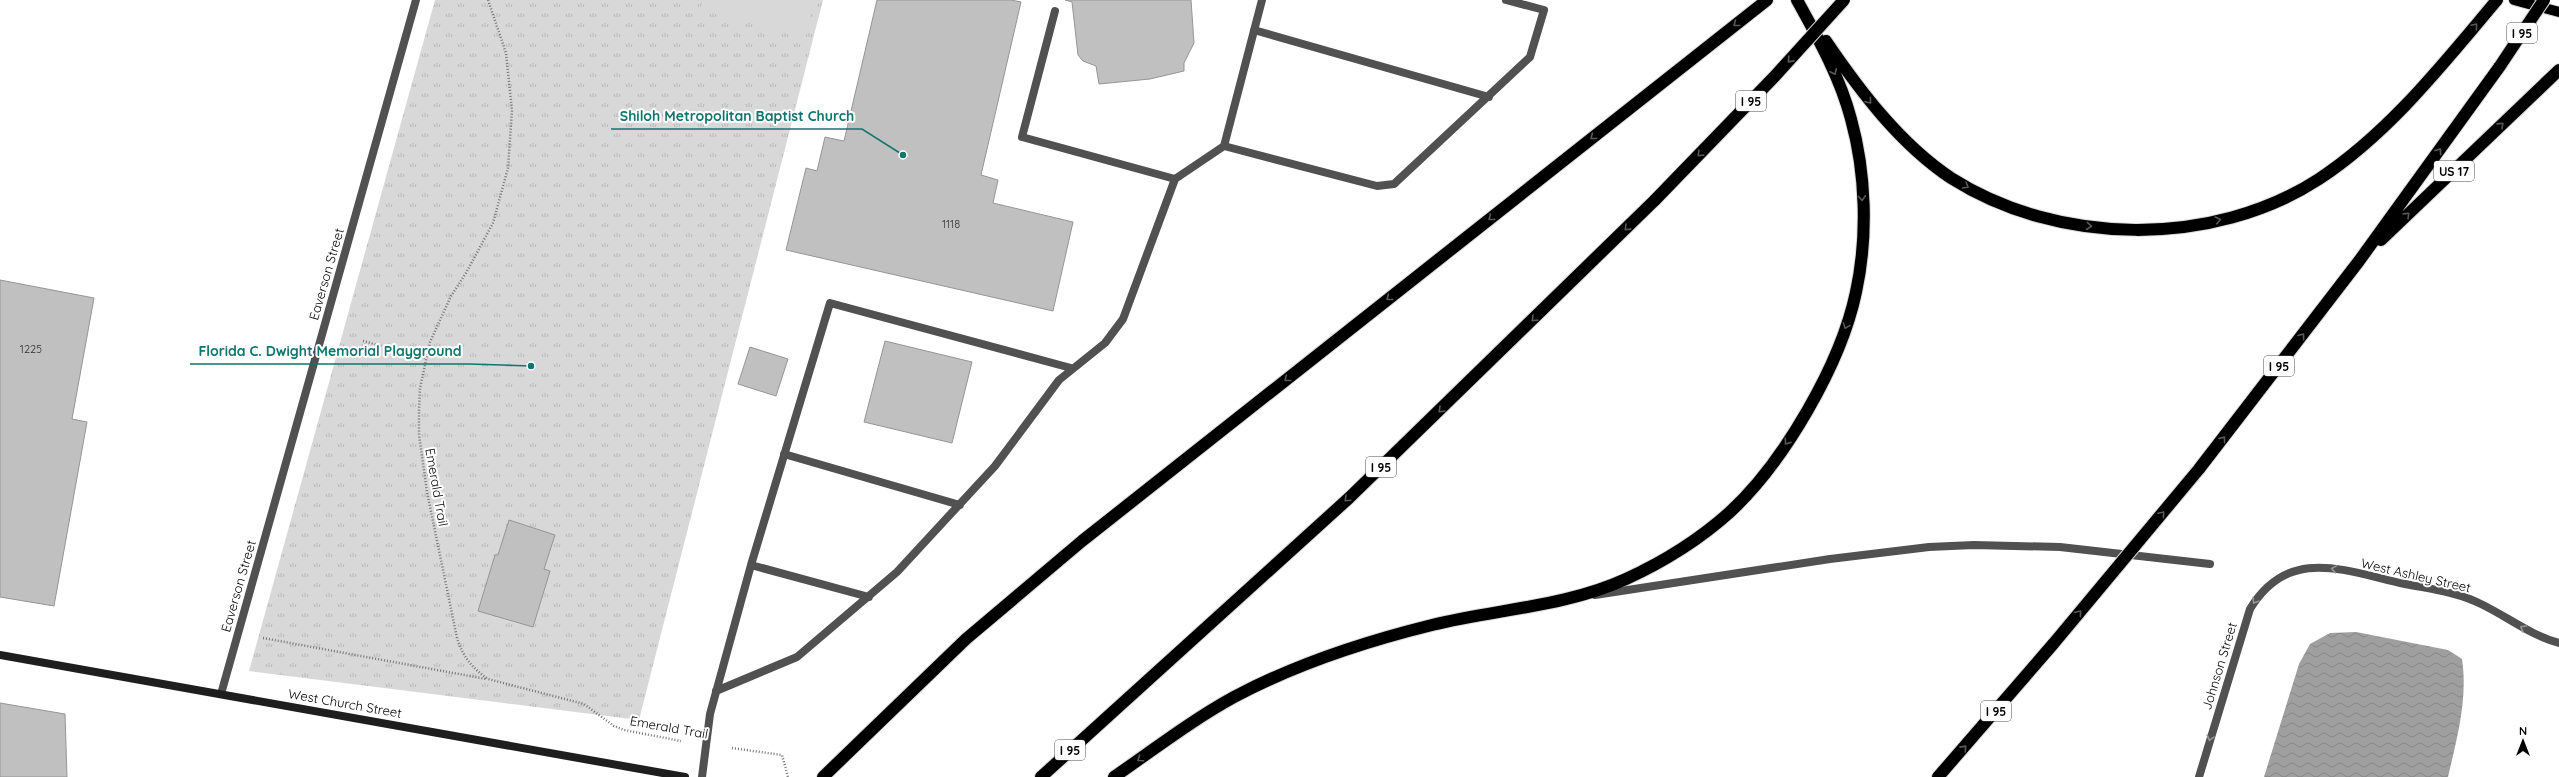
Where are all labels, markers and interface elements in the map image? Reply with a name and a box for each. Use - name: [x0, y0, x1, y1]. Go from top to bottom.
- one-way arrow: [1734, 20, 1741, 27]
- road number: I 95: [2507, 23, 2537, 43]
- one-way arrow: [2470, 24, 2477, 31]
- one-way arrow: [1787, 55, 1794, 63]
- one-way arrow: [1829, 68, 1837, 76]
- road number: I 95: [1736, 91, 1766, 111]
- one-way arrow: [1864, 96, 1871, 103]
- callout: Shiloh Metropolitan Baptist Church: [611, 103, 862, 129]
- text: Shiloh Metropolitan Baptist Church: [620, 107, 854, 125]
- one-way arrow: [2496, 122, 2504, 130]
- one-way arrow: [1590, 133, 1597, 140]
- one-way arrow: [2435, 148, 2442, 155]
- one-way arrow: [1697, 149, 1705, 157]
- road number: US 17: [2434, 161, 2474, 181]
- one-way arrow: [1962, 182, 1969, 189]
- one-way arrow: [1858, 195, 1867, 201]
- one-way arrow: [2402, 212, 2410, 220]
- one-way arrow: [1488, 213, 1495, 220]
- house number: 1118: [942, 217, 960, 231]
- one-way arrow: [2215, 217, 2221, 225]
- one-way arrow: [2086, 221, 2092, 230]
- one-way arrow: [1624, 223, 1632, 231]
- street label: Eaverson Street: [305, 226, 347, 322]
- one-way arrow: [1386, 294, 1393, 301]
- one-way arrow: [1531, 314, 1539, 322]
- one-way arrow: [1842, 323, 1850, 330]
- one-way arrow: [2297, 333, 2304, 340]
- callout: Florida C. Dwight Memorial Playground: [190, 338, 469, 364]
- house number: 1225: [20, 342, 42, 356]
- text: Florida C. Dwight Memorial Playground: [198, 342, 462, 360]
- road number: I 95: [2264, 356, 2294, 376]
- one-way arrow: [1284, 374, 1291, 381]
- one-way arrow: [1438, 405, 1446, 412]
- one-way arrow: [2218, 436, 2225, 443]
- one-way arrow: [1784, 438, 1792, 445]
- street label: Emerald Trail: [422, 447, 452, 527]
- road number: I 95: [1366, 457, 1396, 477]
- one-way arrow: [1344, 494, 1352, 502]
- one-way arrow: [2158, 511, 2165, 518]
- street label: Eaverson Street: [217, 538, 259, 634]
- street label: West Ashley Street: [2360, 555, 2472, 595]
- one-way arrow: [2331, 565, 2337, 573]
- one-way arrow: [2252, 597, 2260, 604]
- one-way arrow: [2074, 611, 2081, 618]
- street label: Johnson Street: [2198, 620, 2240, 712]
- one-way arrow: [2520, 626, 2527, 633]
- street label: West Church Street: [287, 685, 403, 721]
- road number: I 95: [1981, 701, 2011, 721]
- street label: Emerald Trail: [629, 712, 709, 742]
- north arrow: [2503, 721, 2543, 761]
- text: N: [2519, 724, 2527, 738]
- one-way arrow: [2206, 734, 2215, 741]
- road number: I 95: [1055, 740, 1085, 760]
- one-way arrow: [1959, 745, 1966, 753]
- one-way arrow: [1137, 754, 1144, 761]

